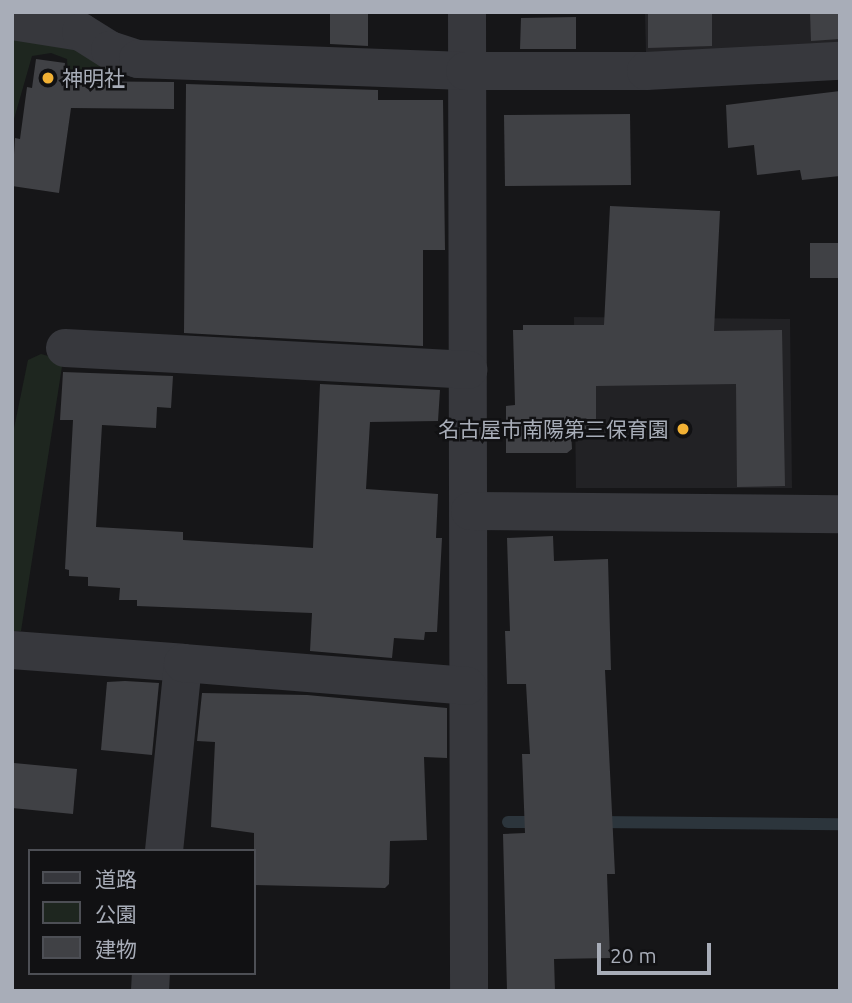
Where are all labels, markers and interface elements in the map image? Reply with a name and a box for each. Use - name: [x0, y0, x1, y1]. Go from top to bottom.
- place label: 神明社: [62, 65, 125, 91]
- marker: 神明社: [40, 70, 56, 86]
- place label: 名古屋市南陽第三保育園: [438, 416, 669, 442]
- marker: 名古屋市南陽第三保育園: [675, 421, 691, 437]
- legend: [28, 849, 256, 975]
- text: 道路: [95, 867, 137, 891]
- text: 公園: [95, 902, 137, 926]
- scale bar: [600, 930, 714, 974]
- text: 建物: [95, 937, 137, 961]
- text: 20 m: [610, 943, 657, 967]

